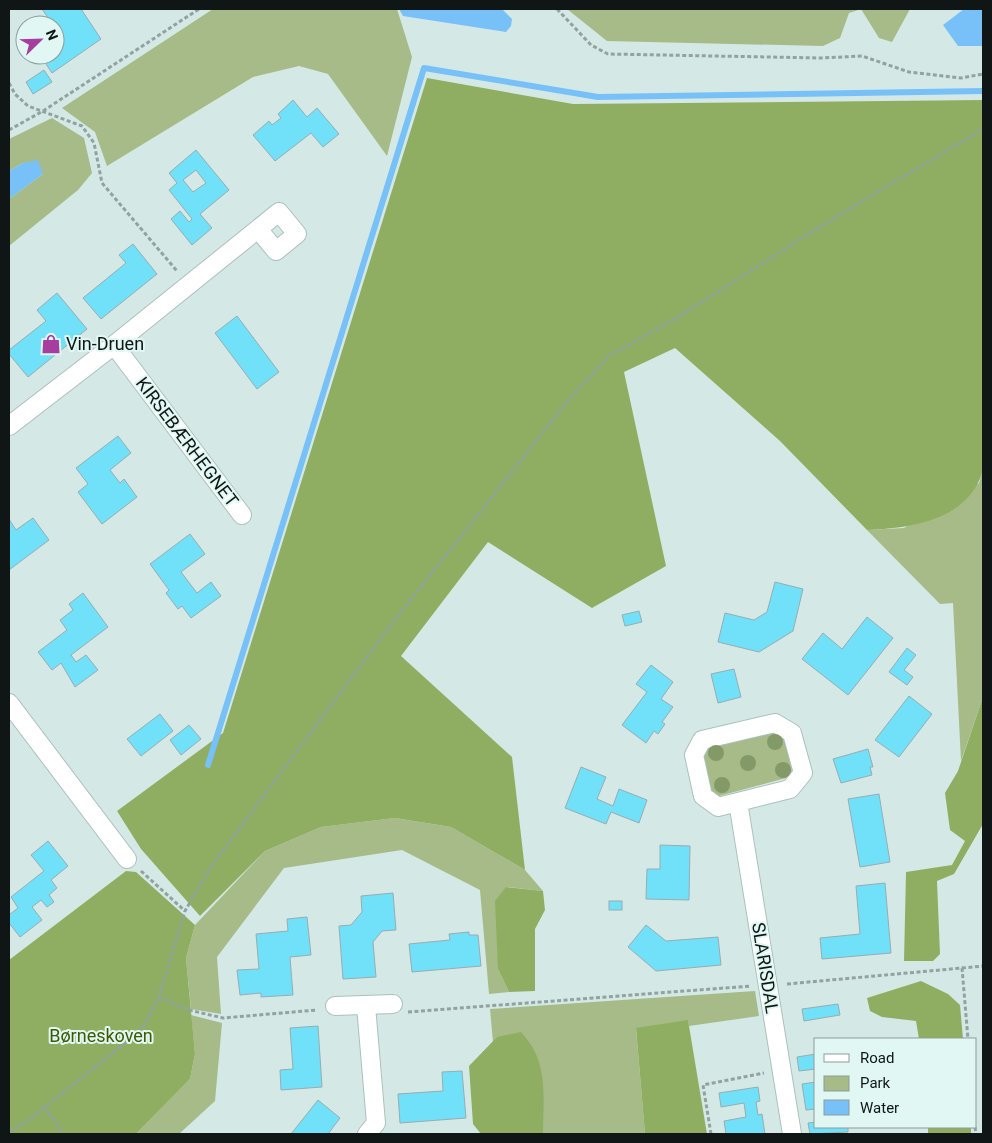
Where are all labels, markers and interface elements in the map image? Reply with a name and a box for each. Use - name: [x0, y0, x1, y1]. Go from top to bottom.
- north arrow: [15, 15, 65, 65]
- text: N: [43, 27, 61, 43]
- shop icon: Vin-Druen: [40, 333, 62, 355]
- place label: Vin-Druen: [66, 333, 144, 354]
- street label: KIRSEBÆRHEGNET: [132, 373, 243, 511]
- street label: SLARISDAL: [748, 921, 783, 1015]
- park label: Børneskoven: [49, 1025, 153, 1046]
- legend: [814, 1038, 977, 1128]
- text: Road: [860, 1049, 894, 1067]
- text: Park: [860, 1074, 891, 1092]
- text: Water: [860, 1099, 899, 1117]

